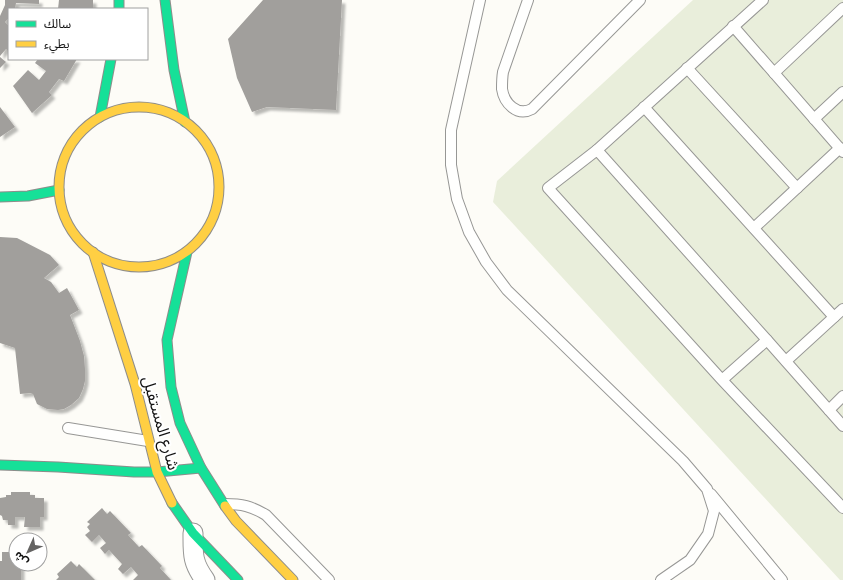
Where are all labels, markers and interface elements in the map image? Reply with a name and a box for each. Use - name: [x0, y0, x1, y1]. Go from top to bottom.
- legend: [8, 8, 148, 60]
- text: سالك: [44, 17, 71, 31]
- text: بطيء: [44, 37, 70, 54]
- street label: شارع المستقبل: [136, 374, 183, 473]
- north arrow: [8, 532, 48, 572]
- text: ش: [11, 549, 31, 569]

